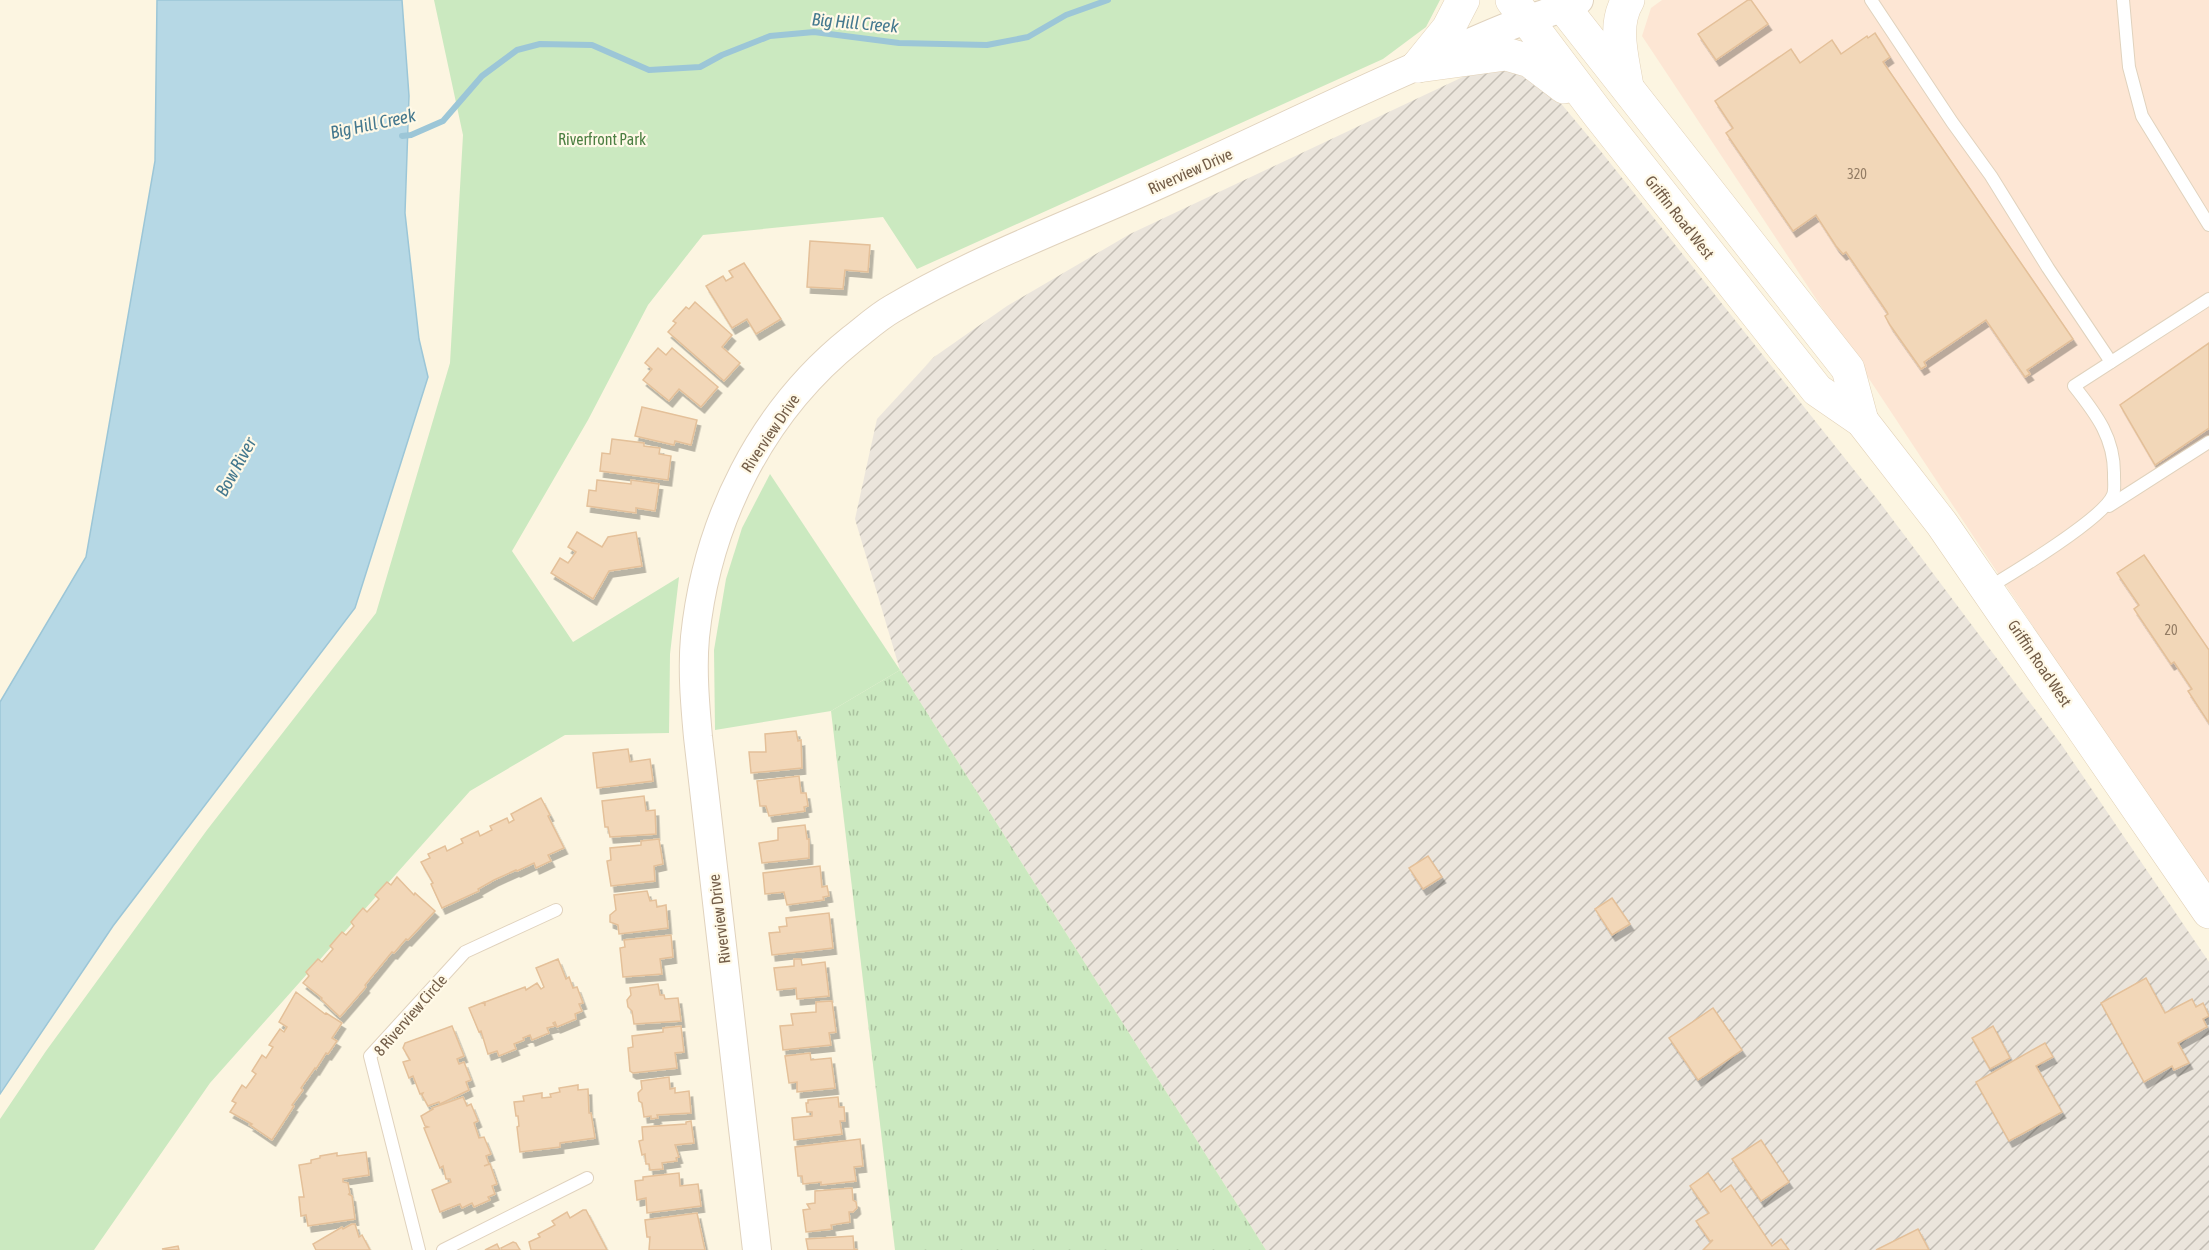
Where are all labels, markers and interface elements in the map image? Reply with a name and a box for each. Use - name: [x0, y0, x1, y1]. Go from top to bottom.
- water label: Big Hill Creek: [811, 8, 900, 37]
- water label: Big Hill Creek: [328, 104, 419, 143]
- park label: Riverfront Park: [558, 130, 646, 148]
- street label: Riverview Drive: [1145, 144, 1235, 198]
- house number: 320: [1847, 166, 1867, 182]
- street label: Griffin Road West: [1642, 172, 1718, 262]
- street label: Riverview Drive: [737, 391, 803, 475]
- water label: Bow River: [211, 433, 261, 500]
- street label: Griffin Road West: [2004, 616, 2076, 710]
- house number: 20: [2164, 622, 2178, 638]
- street label: Riverview Drive: [705, 873, 733, 965]
- street label: 8 Riverview Circle: [370, 971, 450, 1059]

